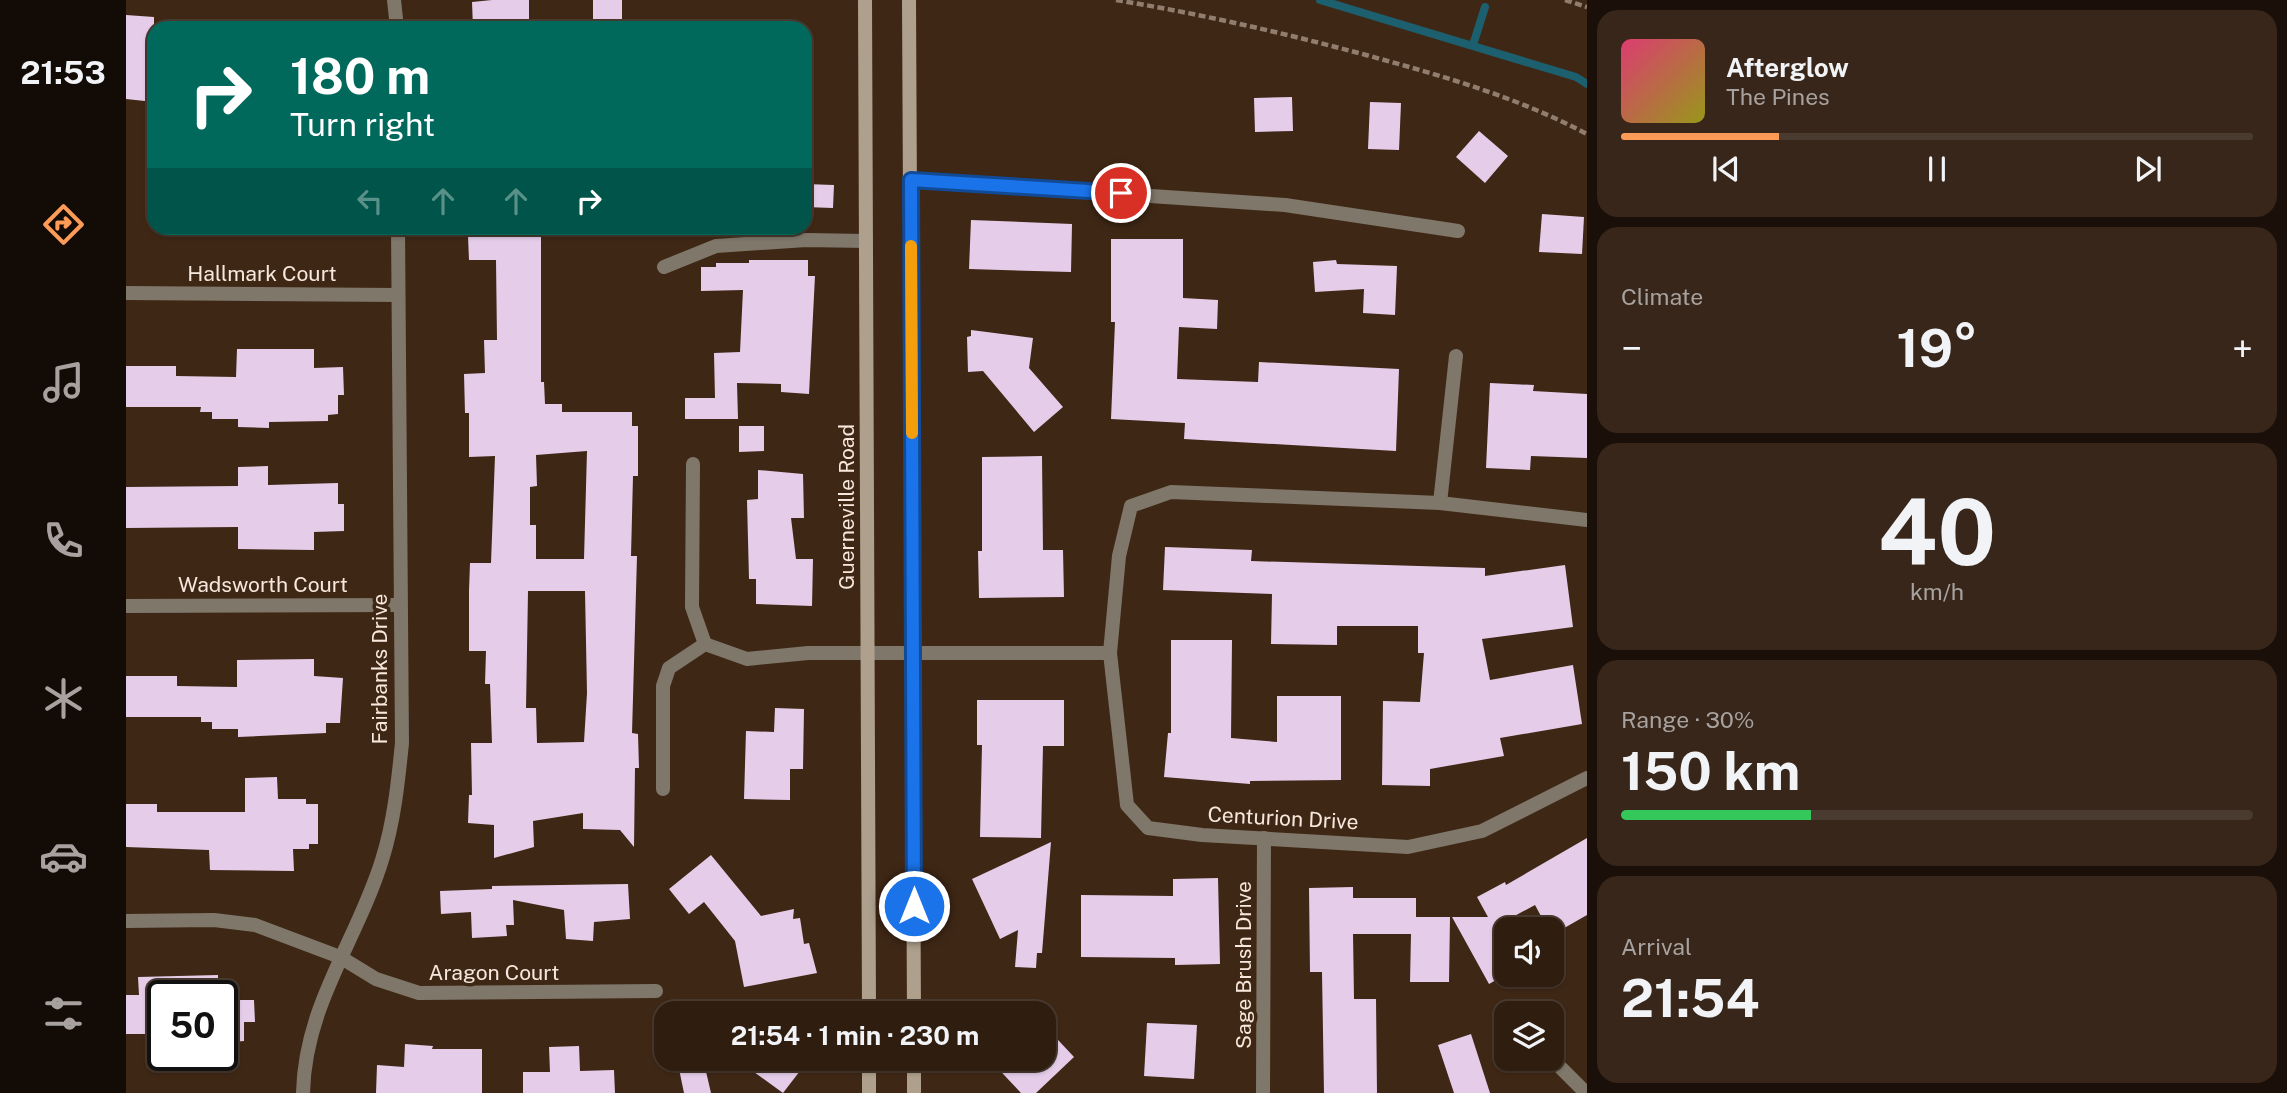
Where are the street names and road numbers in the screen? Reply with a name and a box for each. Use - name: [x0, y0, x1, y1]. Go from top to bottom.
- street label: Hallmark Court: [187, 261, 337, 286]
- street label: Guerneville Road: [834, 424, 859, 590]
- street label: Wadsworth Court: [178, 572, 348, 597]
- street label: Fairbanks Drive: [367, 594, 392, 745]
- street label: Centurion Drive: [1207, 802, 1359, 834]
- street label: Sage Brush Drive: [1231, 881, 1256, 1049]
- street label: Aragon Court: [429, 960, 559, 985]

